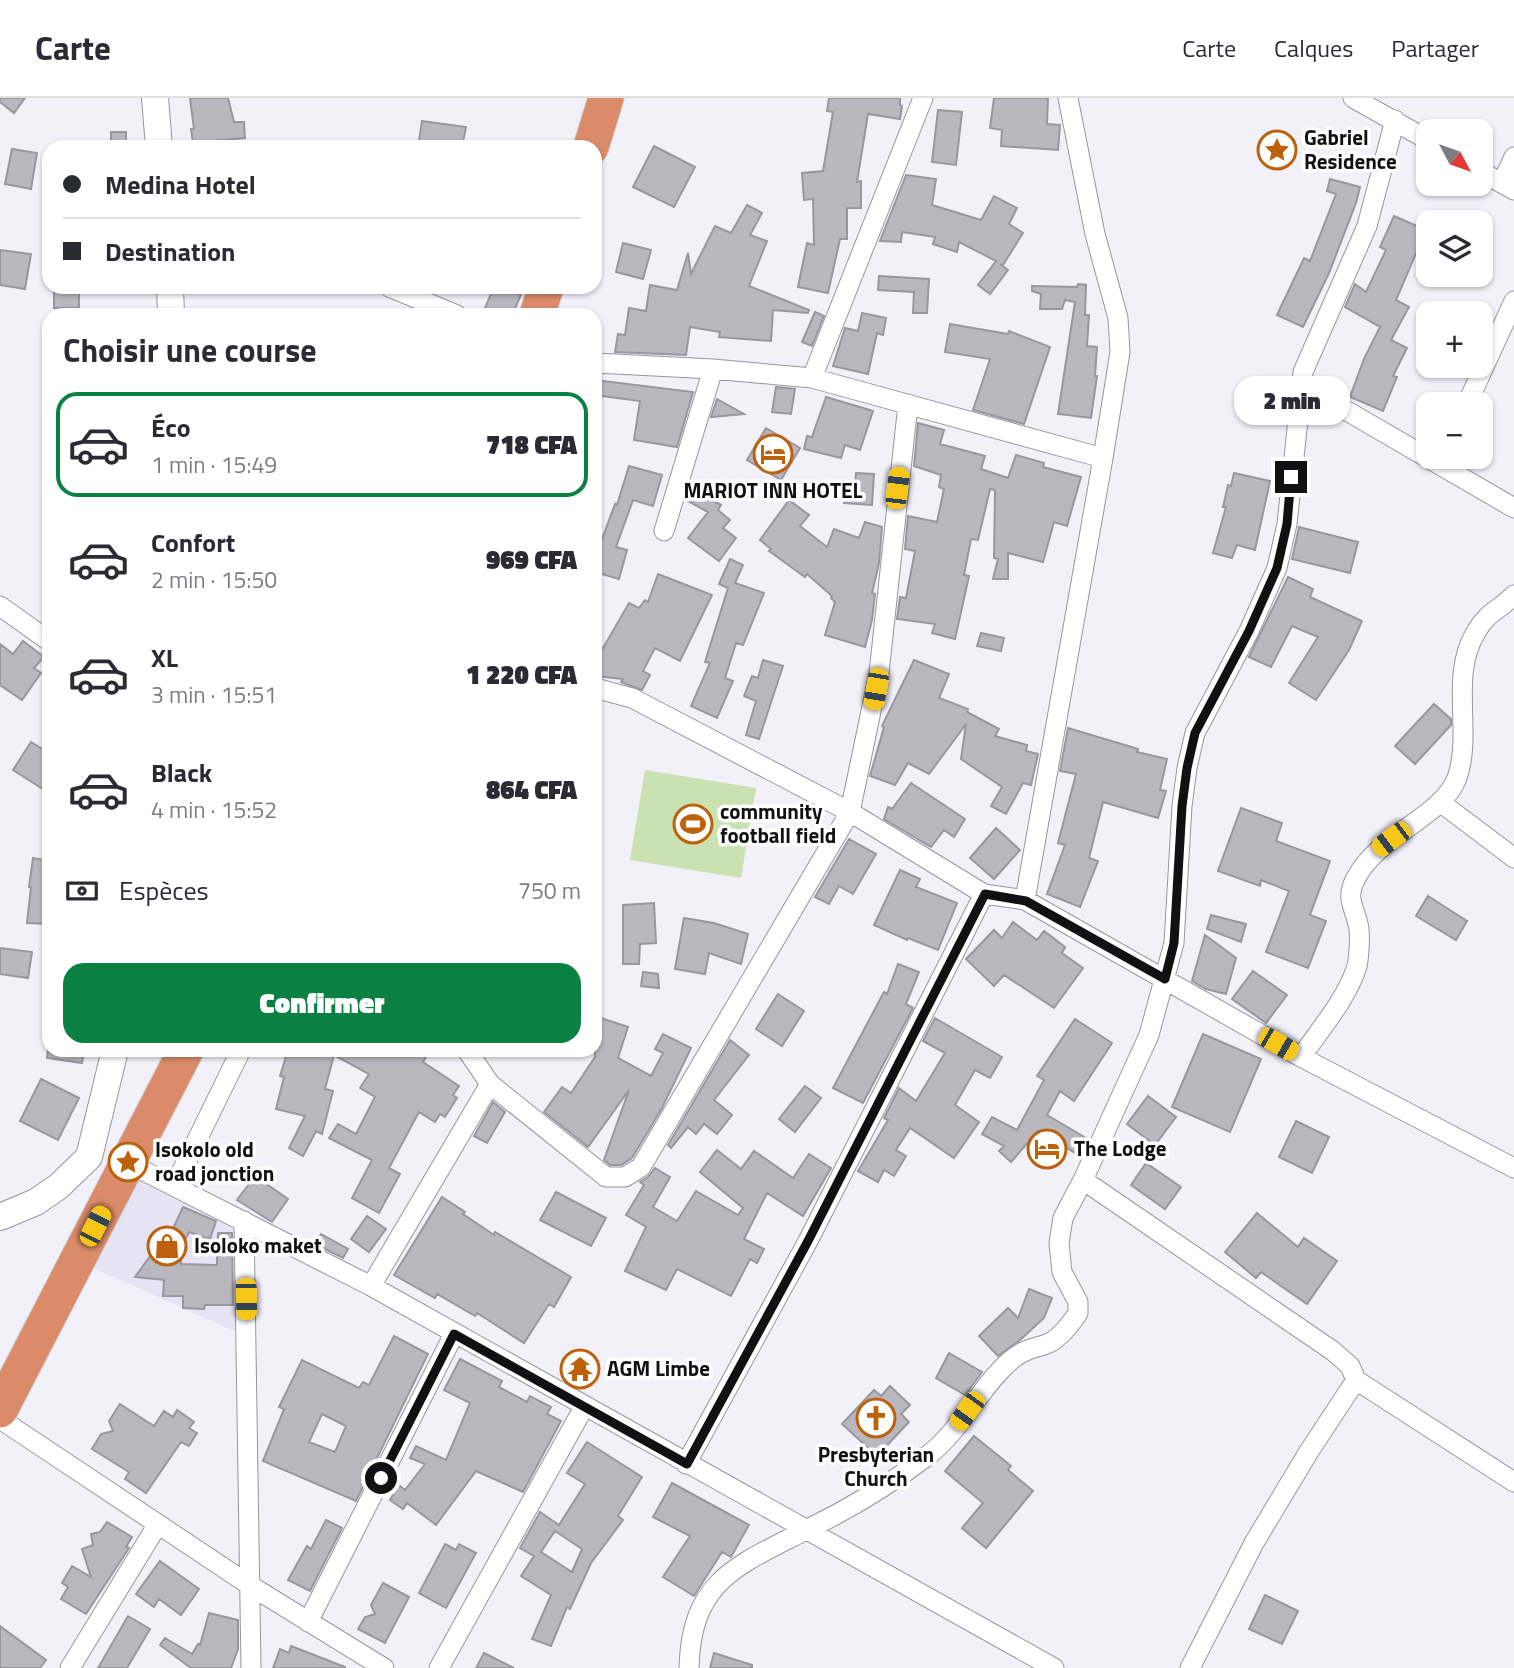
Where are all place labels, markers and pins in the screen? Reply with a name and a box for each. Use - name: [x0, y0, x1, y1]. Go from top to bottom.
- place label: Gabriel Residence: [1304, 121, 1397, 177]
- place icon: Gabriel Residence: [1256, 129, 1298, 171]
- hotel icon: MARIOT INN HOTEL: [752, 433, 794, 475]
- place label: MARIOT INN HOTEL: [684, 474, 863, 506]
- place label: community football field: [720, 795, 836, 851]
- sports icon: community football field: [672, 803, 714, 845]
- hotel icon: The Lodge: [1026, 1128, 1068, 1170]
- place label: The Lodge: [1074, 1132, 1167, 1164]
- place label: Isokolo old road jonction: [155, 1133, 274, 1189]
- place icon: Isokolo old road jonction: [107, 1141, 149, 1183]
- shop icon: Isoloko maket: [146, 1225, 188, 1267]
- place label: Isoloko maket: [194, 1229, 322, 1261]
- temple icon: AGM Limbe: [559, 1348, 601, 1390]
- place label: AGM Limbe: [607, 1352, 710, 1384]
- church icon: Presbyterian Church: [855, 1397, 897, 1439]
- place label: Presbyterian Church: [818, 1438, 934, 1494]

